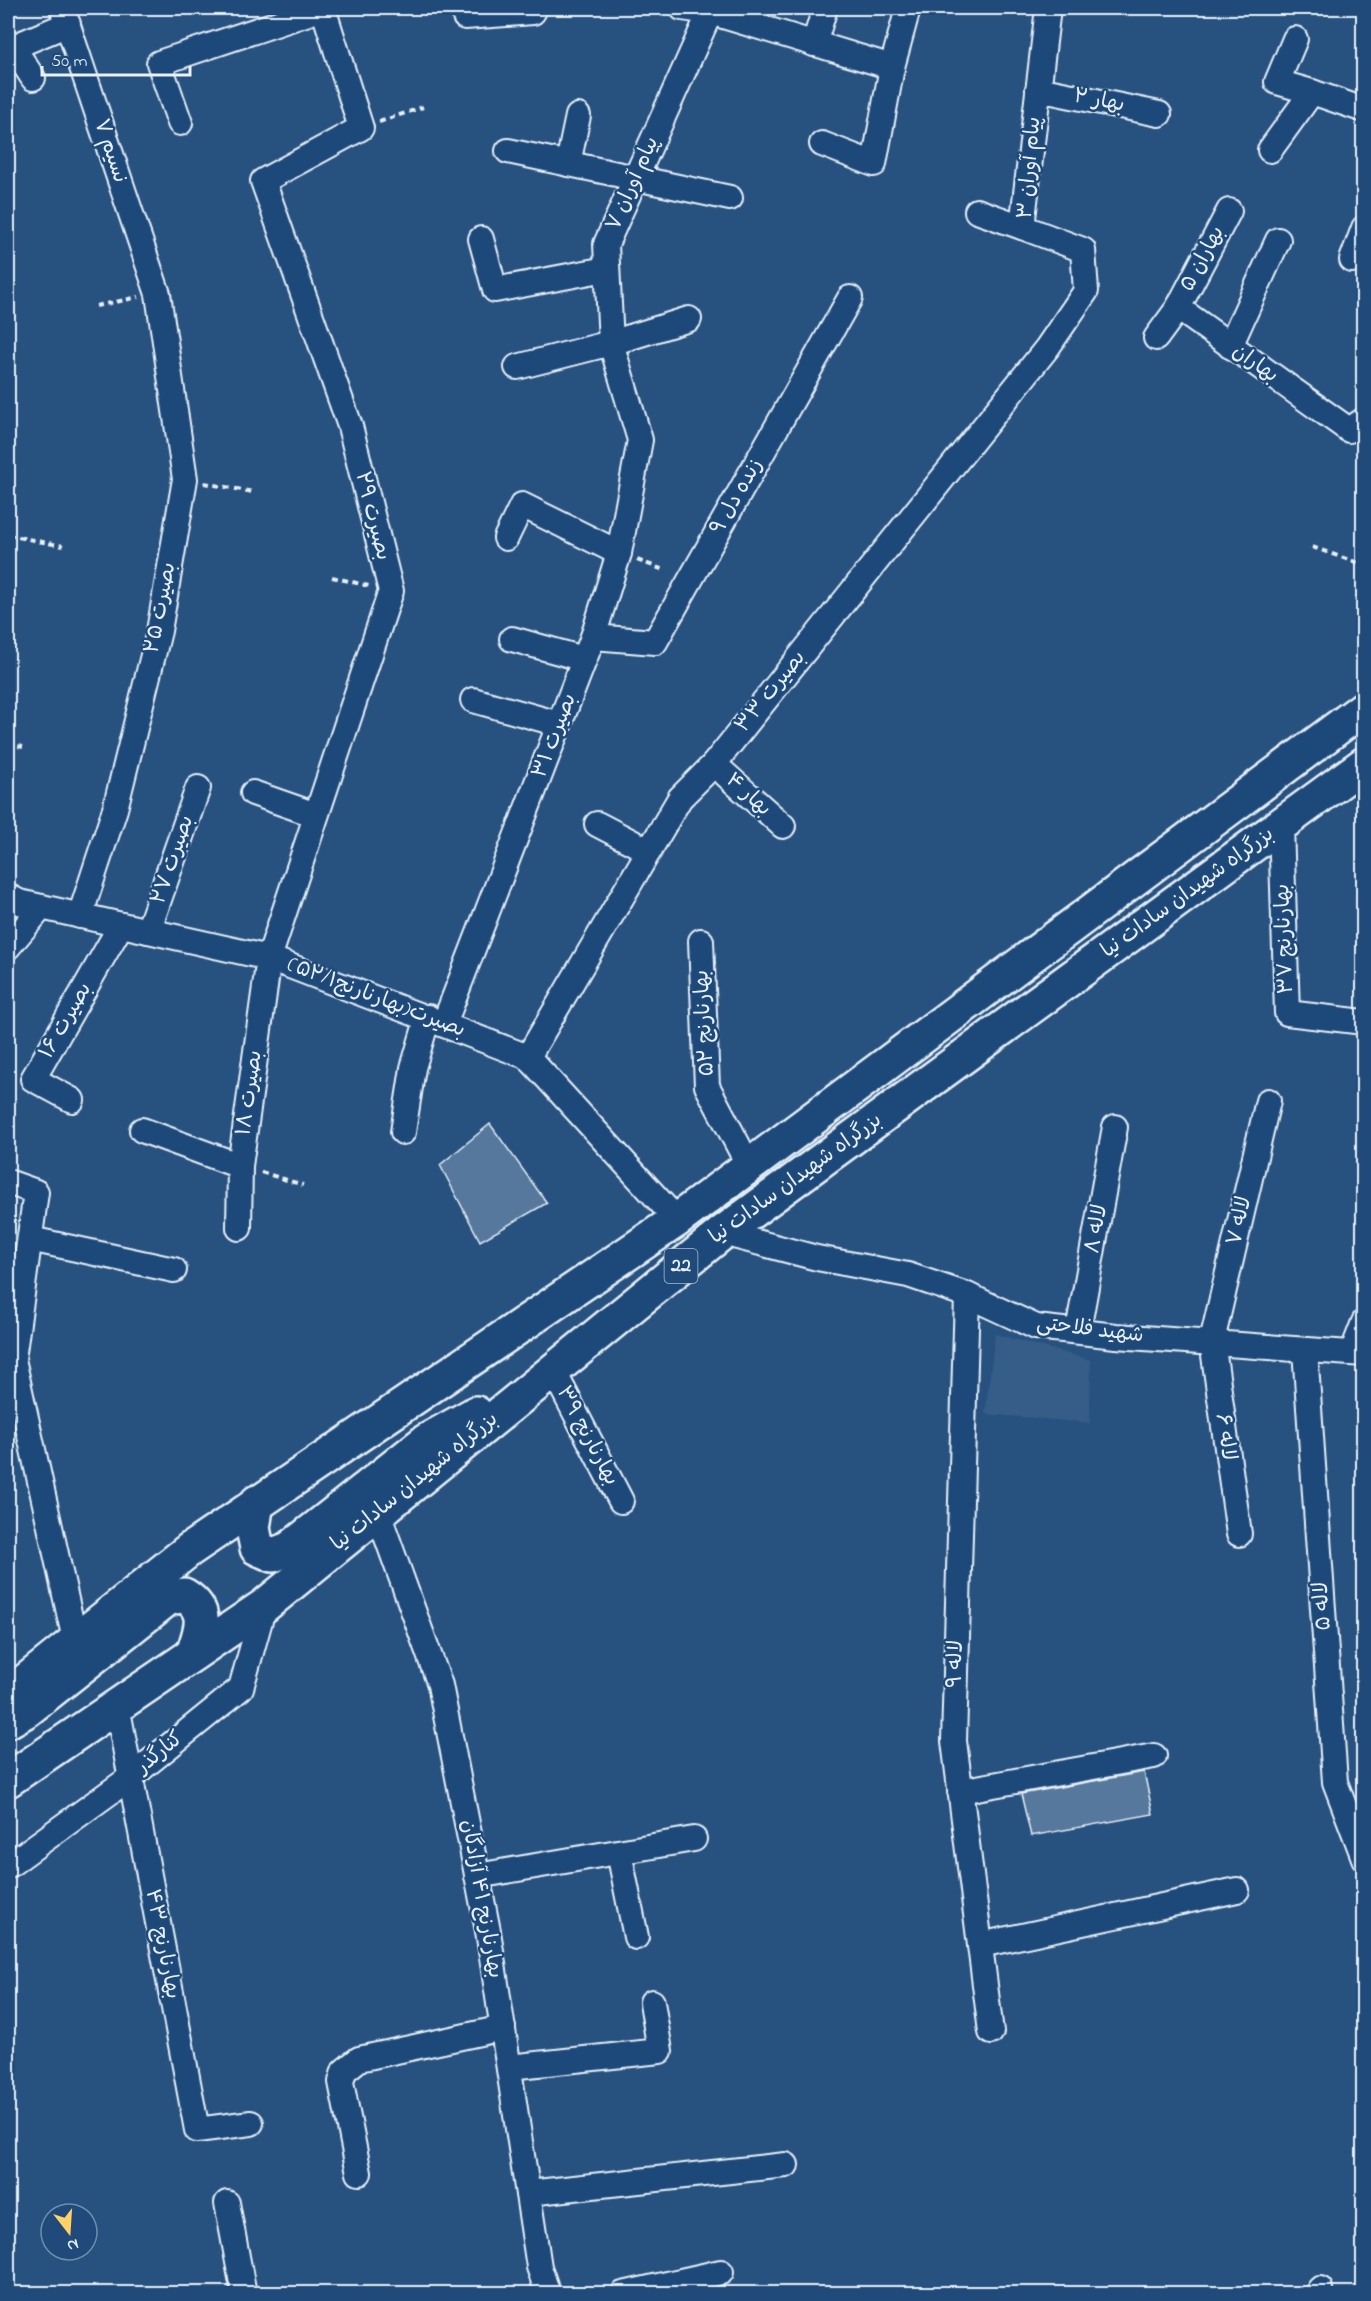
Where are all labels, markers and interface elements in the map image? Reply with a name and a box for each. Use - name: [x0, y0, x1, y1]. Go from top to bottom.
- scale bar: [42, 39, 190, 77]
- text: 50 m: [51, 49, 88, 75]
- street label: بهار ۲: [1071, 81, 1127, 121]
- street label: نسیم ۷: [86, 115, 134, 187]
- street label: پیام آوران ۳: [1011, 116, 1049, 220]
- street label: پیام آوران ۷: [599, 132, 667, 236]
- street label: بهاران ۵: [1173, 221, 1233, 297]
- street label: بهاران: [1226, 337, 1284, 391]
- street label: زنده دل ۹: [703, 453, 771, 541]
- street label: بصیرت ۲۹: [346, 468, 398, 564]
- street label: بصیرت ۲۵: [137, 560, 185, 656]
- street label: بصیرت ۳۳: [729, 645, 813, 739]
- street label: بصیرت ۳۱: [525, 689, 585, 783]
- street label: بهار ۴: [718, 766, 778, 824]
- street label: بصیرت ۲۷: [144, 811, 202, 909]
- street label: بزرگراه شهیدان سادات نیا: [1095, 820, 1281, 966]
- street label: بهارنارنج ۳۷: [1268, 883, 1302, 995]
- street label: بصیرت(بهارنارنج۵۲/۱): [283, 950, 469, 1046]
- street label: بهارنارنج ۵۲: [687, 969, 723, 1077]
- street label: بصیرت ۱۶: [32, 977, 100, 1065]
- street label: بصیرت ۱۸: [229, 1048, 271, 1138]
- street label: بزرگراه شهیدان سادات نیا: [703, 1106, 889, 1252]
- street label: لاله ۷: [1220, 1193, 1260, 1249]
- street label: لاله ۸: [1078, 1202, 1116, 1256]
- road number: 22: [664, 1249, 698, 1283]
- street label: شهید فلاحتی: [1035, 1309, 1145, 1351]
- street label: بهارنارنج ۳۹: [548, 1381, 626, 1491]
- street label: بزرگراه شهیدان سادات نیا: [325, 1405, 505, 1559]
- street label: لاله ۶: [1207, 1411, 1243, 1463]
- street label: لاله ۵: [1306, 1580, 1340, 1632]
- street label: لاله ۹: [940, 1640, 972, 1688]
- street label: کنارگذر: [128, 1724, 190, 1783]
- street label: بهارنارنج ۴۱ آزادگان: [452, 1817, 510, 1981]
- street label: بهارنارنج ۴۳: [137, 1886, 187, 2002]
- north arrow: [39, 2202, 99, 2262]
- text: N: [64, 2231, 81, 2258]

